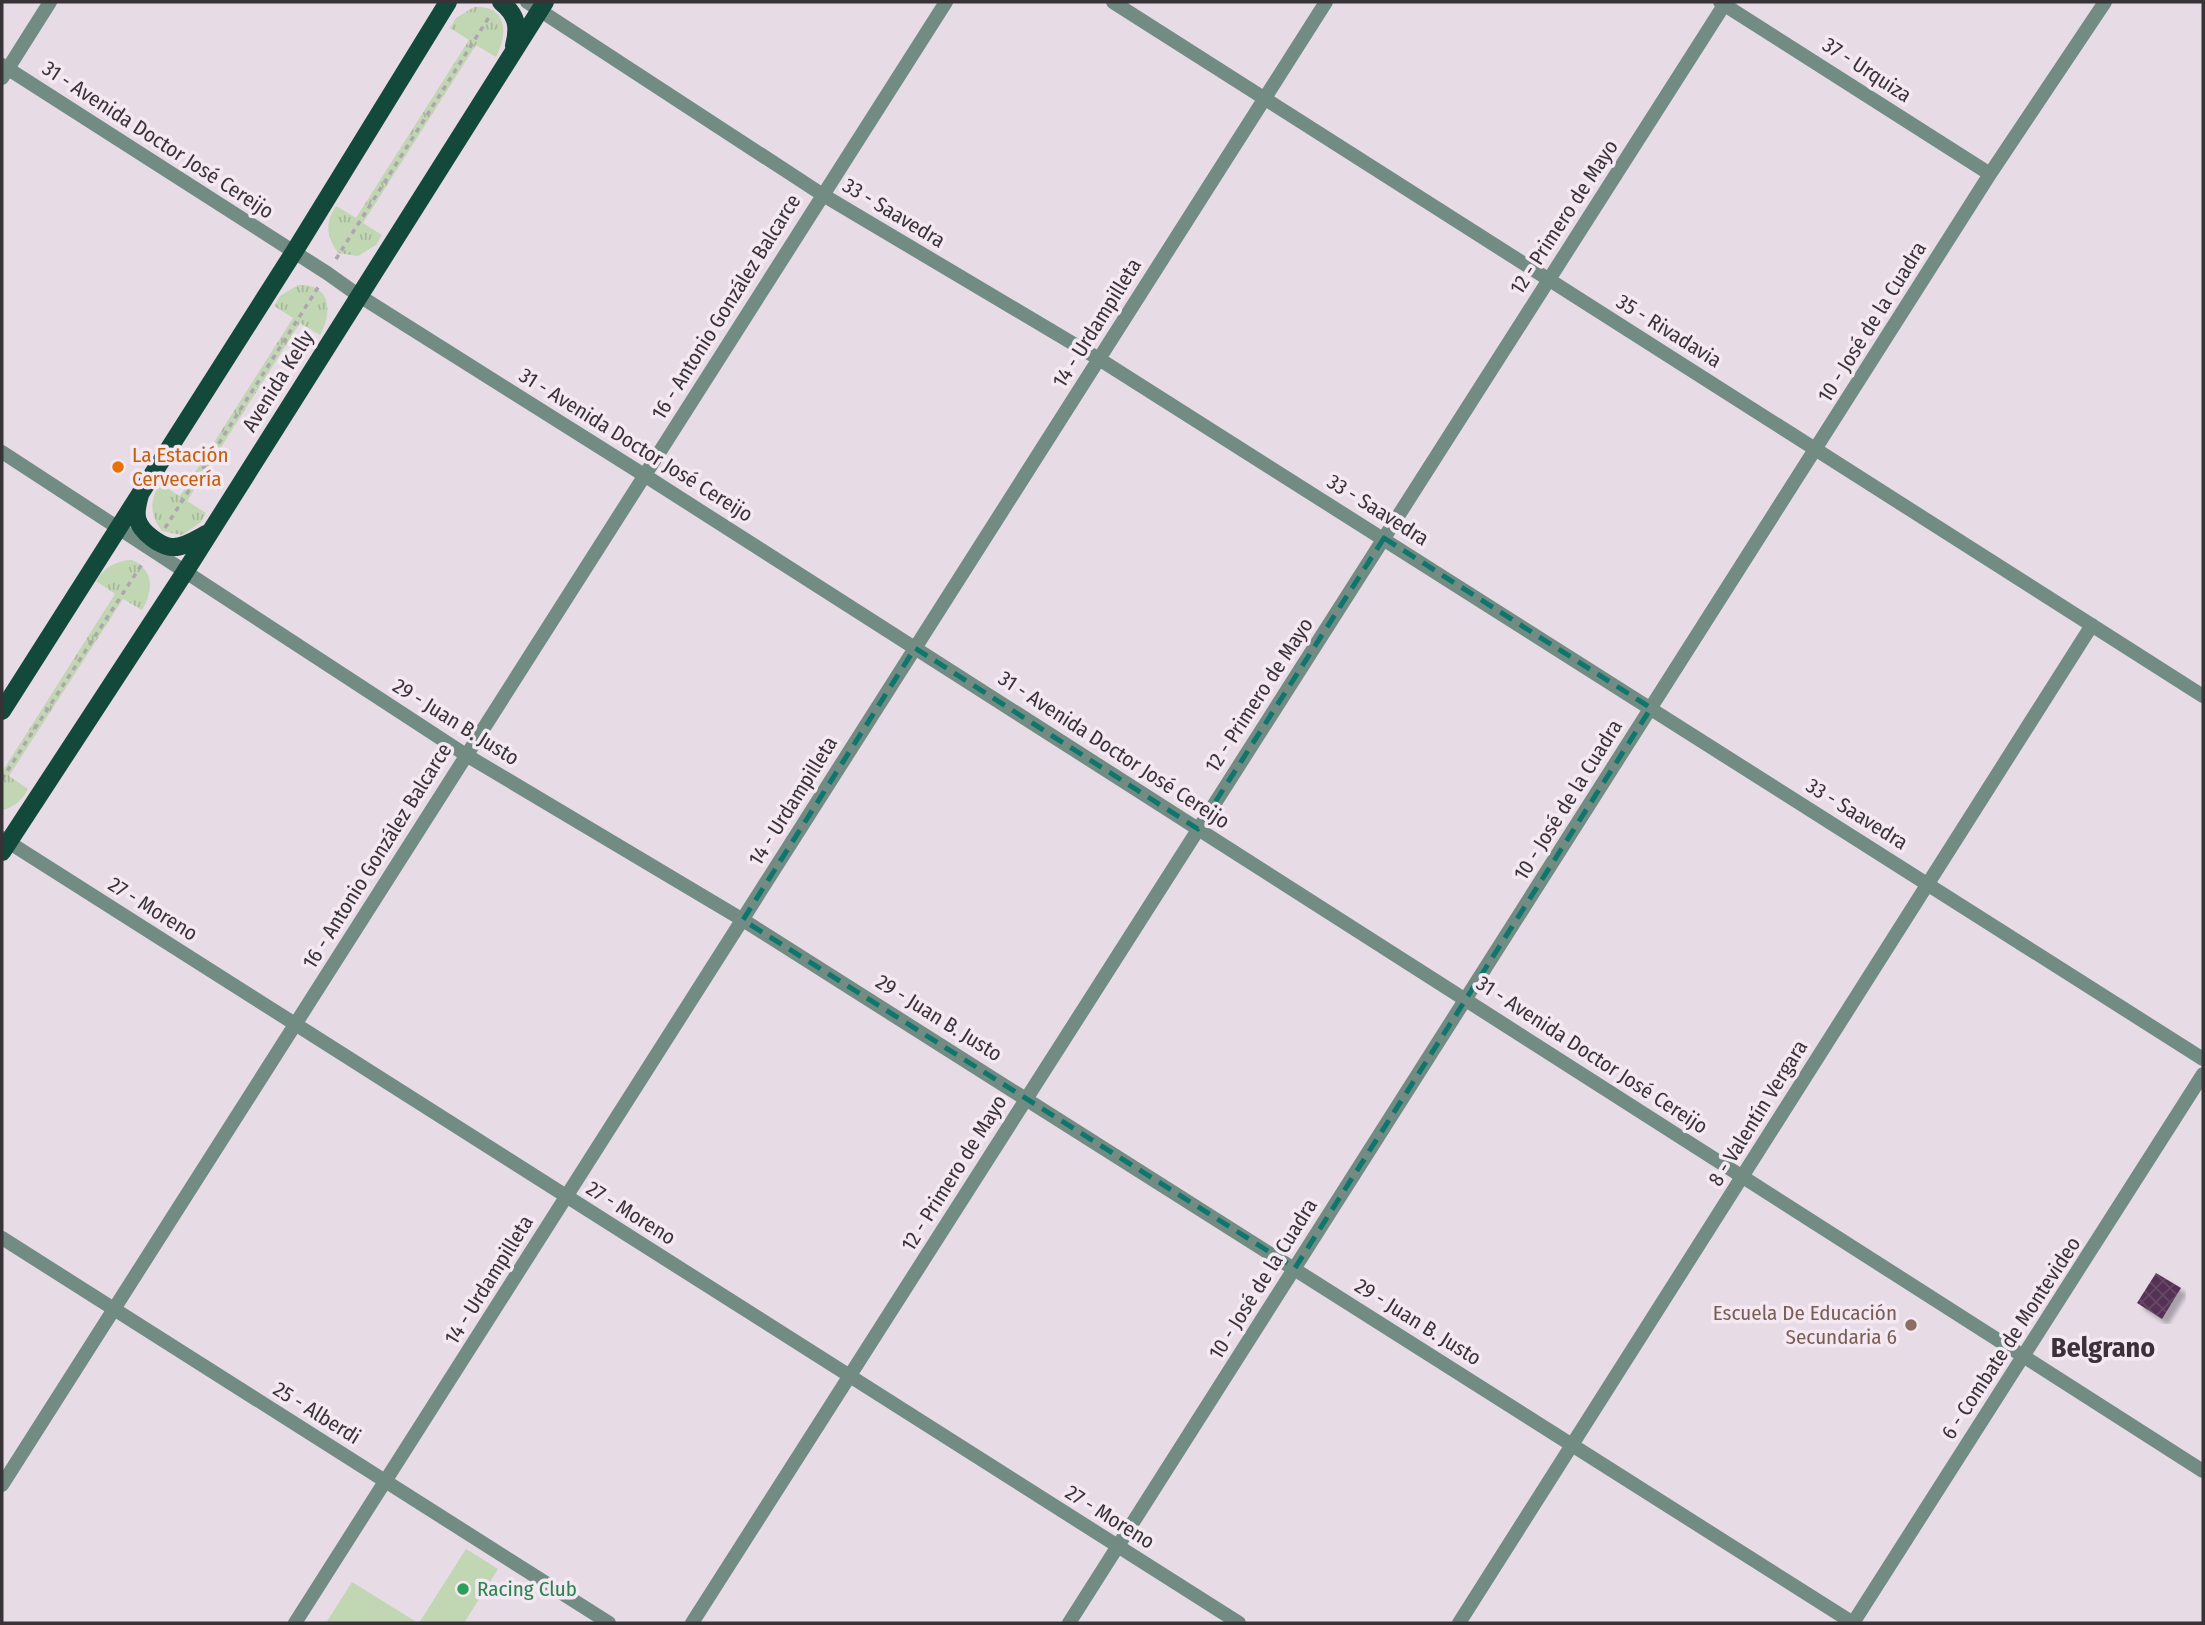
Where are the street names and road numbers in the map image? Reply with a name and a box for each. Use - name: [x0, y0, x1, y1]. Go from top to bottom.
- street label: 37 - Urquiza: [1818, 32, 1916, 108]
- street label: 31 - Avenida Doctor José Cereijo: [37, 55, 279, 225]
- street label: 12 - Primero de Mayo: [1504, 135, 1624, 299]
- street label: 33 - Saavedra: [838, 172, 950, 254]
- street label: 16 - Antonio González Balcarce: [646, 189, 806, 425]
- street label: 10 - José de la Cuadra: [1812, 237, 1932, 407]
- street label: 14 - Urdampilleta: [1047, 254, 1147, 392]
- street label: 35 - Rivadavia: [1612, 288, 1726, 374]
- street label: Avenida Kelly: [237, 325, 320, 437]
- street label: 31 - Avenida Doctor José Cereijo: [514, 362, 758, 528]
- street label: 33 - Saavedra: [1322, 469, 1434, 551]
- street label: 12 - Primero de Mayo: [1199, 613, 1319, 777]
- street label: 31 - Avenida Doctor José Cereijo: [993, 665, 1235, 835]
- street label: 29 - Juan B. Justo: [388, 673, 524, 771]
- street label: 10 - José de la Cuadra: [1508, 715, 1628, 885]
- street label: 14 - Urdampilleta: [743, 732, 843, 870]
- street label: 16 - Antonio González Balcarce: [297, 738, 457, 974]
- street label: 33 - Saavedra: [1801, 773, 1913, 855]
- street label: 27 - Moreno: [104, 871, 202, 947]
- street label: 29 - Juan B. Justo: [871, 969, 1007, 1067]
- street label: 31 - Avenida Doctor José Cereijo: [1471, 970, 1713, 1140]
- street label: 8 - Valentín Vergara: [1703, 1035, 1813, 1191]
- street label: 12 - Primero de Mayo: [895, 1090, 1013, 1256]
- street label: 27 - Moreno: [582, 1175, 680, 1251]
- street label: 10 - José de la Cuadra: [1203, 1194, 1323, 1364]
- street label: 14 - Urdampilleta: [439, 1211, 539, 1349]
- street label: 6 - Combate de Montevideo: [1936, 1232, 2086, 1444]
- street label: 29 - Juan B. Justo: [1350, 1273, 1486, 1371]
- street label: 25 - Alberdi: [269, 1376, 365, 1450]
- street label: 27 - Moreno: [1061, 1479, 1159, 1555]

